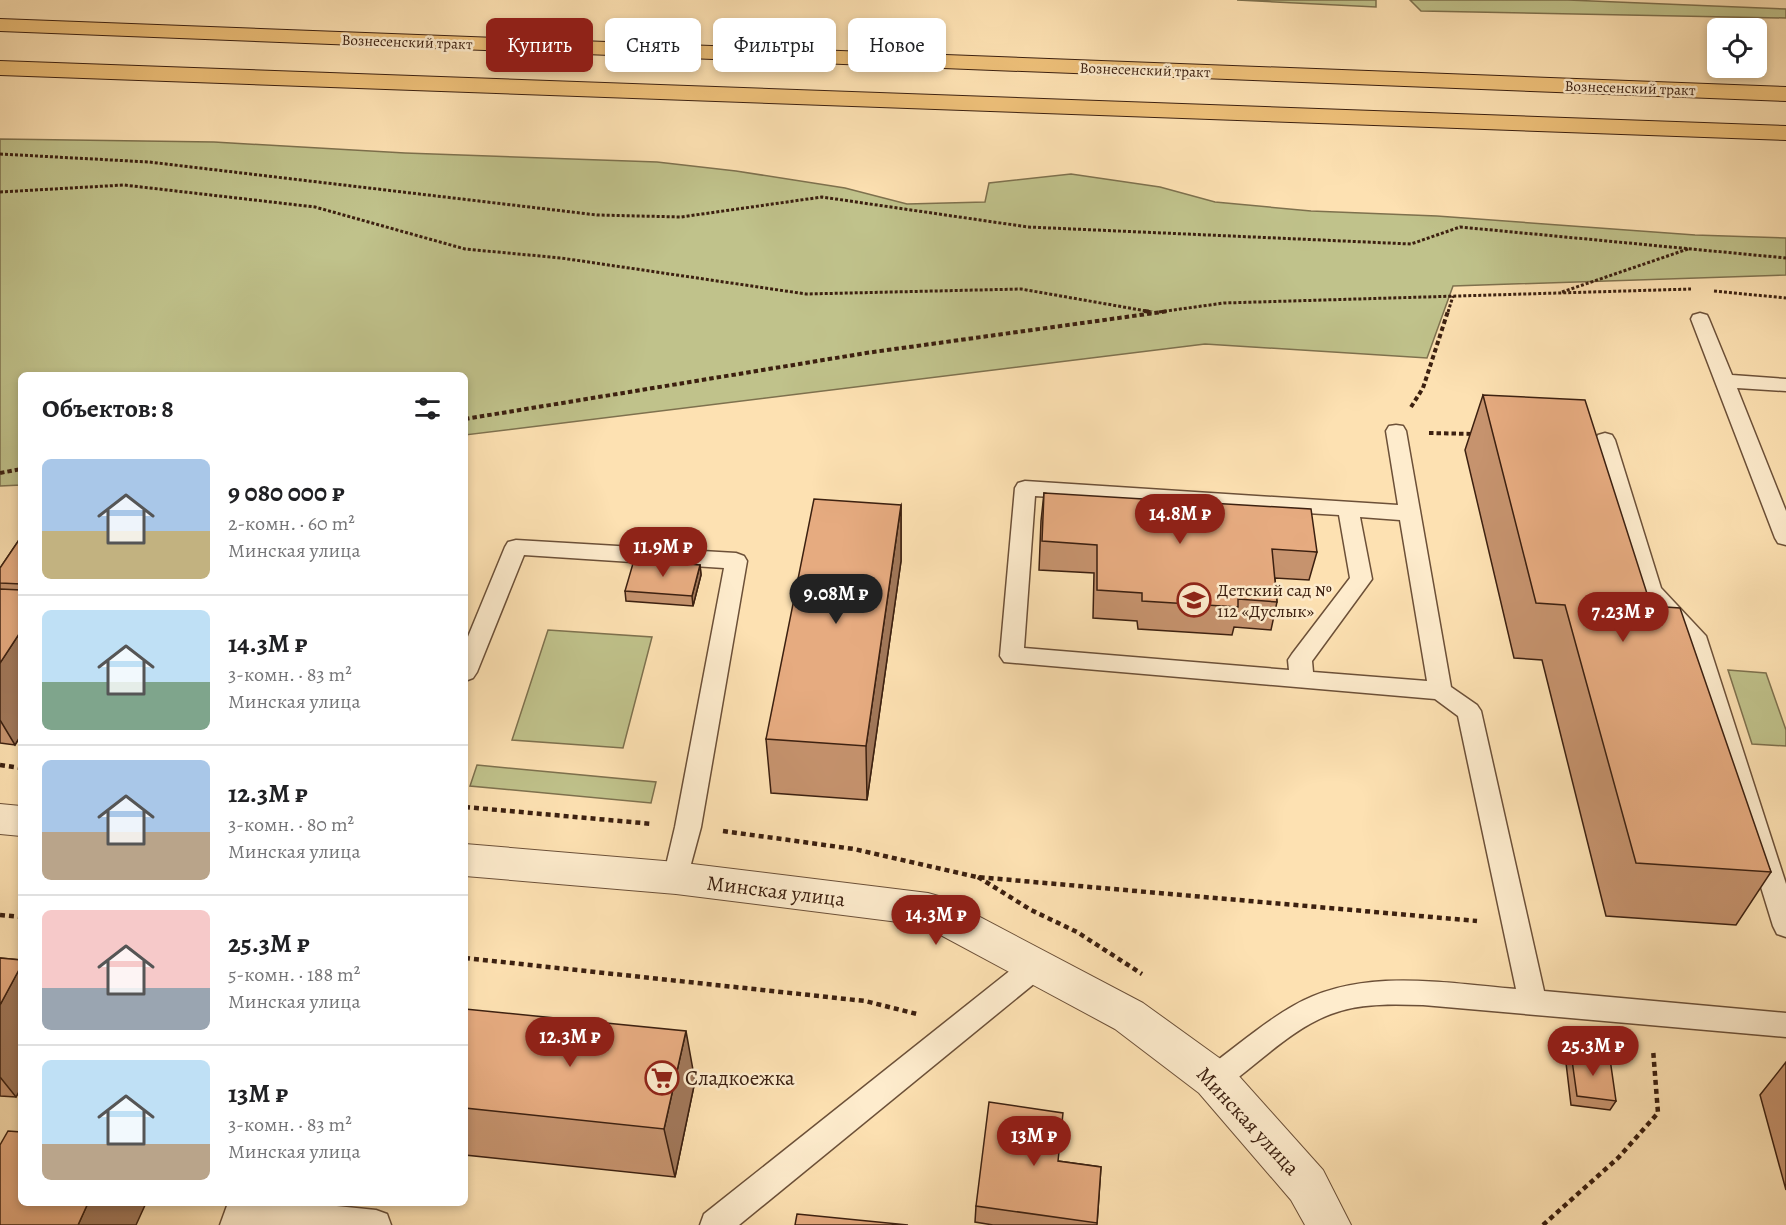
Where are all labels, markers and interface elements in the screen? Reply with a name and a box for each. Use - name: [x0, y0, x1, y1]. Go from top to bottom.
- chip: Купить: [486, 18, 593, 72]
- chip: Снять: [605, 18, 701, 72]
- chip: Фильтры: [713, 18, 836, 72]
- chip: Новое: [848, 18, 946, 72]
- map controls: [1707, 18, 1767, 78]
- button: locate: [1707, 18, 1767, 78]
- street label: Вознесенский тракт: [341, 30, 473, 54]
- street label: Вознесенский тракт: [1079, 58, 1211, 82]
- street label: Вознесенский тракт: [1564, 76, 1696, 100]
- text: Объектов: 8: [42, 391, 174, 426]
- icon: filters: [411, 392, 444, 425]
- text: 9 080 000 ₽: [228, 475, 345, 510]
- icon: home: [90, 483, 162, 555]
- pin: 14.8M ₽: [1125, 494, 1235, 545]
- text: 14.8M ₽: [1149, 500, 1211, 527]
- text: 2-комн. · 60 m²: [228, 510, 355, 537]
- pin: 11.9M ₽: [608, 527, 718, 578]
- text: 11.9M ₽: [633, 533, 693, 560]
- text: Минская улица: [228, 537, 361, 564]
- pin: 9.08M ₽: [781, 574, 891, 625]
- place label: Детский сад № 112 «Дуслык»: [1217, 578, 1332, 623]
- text: 9.08M ₽: [804, 580, 868, 607]
- school or university icon: Детский сад № 112 «Дуслык»: [1176, 582, 1212, 618]
- pin: 7.23M ₽: [1568, 592, 1678, 643]
- text: 7.23M ₽: [1592, 598, 1654, 625]
- text: 14.3M ₽: [228, 626, 307, 661]
- icon: home: [90, 634, 162, 706]
- text: 3-комн. · 83 m²: [228, 661, 352, 688]
- text: Минская улица: [228, 688, 361, 715]
- text: 12.3M ₽: [228, 776, 308, 811]
- icon: home: [90, 784, 162, 856]
- text: 3-комн. · 80 m²: [228, 811, 354, 838]
- text: Минская улица: [228, 838, 361, 865]
- street label: Минская улица: [705, 869, 847, 913]
- pin: 14.3M ₽: [881, 895, 991, 946]
- text: 14.3M ₽: [905, 901, 967, 928]
- text: 25.3M ₽: [228, 926, 310, 961]
- icon: home: [90, 934, 162, 1006]
- text: 5-комн. · 188 m²: [228, 961, 360, 988]
- text: Минская улица: [228, 988, 361, 1015]
- pin: 12.3M ₽: [515, 1017, 625, 1068]
- text: 12.3M ₽: [539, 1023, 601, 1050]
- pin: 25.3M ₽: [1538, 1026, 1648, 1077]
- text: 25.3M ₽: [1562, 1032, 1624, 1059]
- supermarket icon: Сладкоежка: [644, 1060, 680, 1096]
- street label: Минская улица: [1190, 1061, 1306, 1182]
- place label: Сладкоежка: [685, 1064, 795, 1092]
- text: 13M ₽: [228, 1076, 288, 1111]
- icon: home: [90, 1084, 162, 1156]
- text: 3-комн. · 83 m²: [228, 1111, 352, 1138]
- pin: 13M ₽: [992, 1116, 1076, 1167]
- text: 13M ₽: [1011, 1122, 1057, 1149]
- text: Минская улица: [228, 1138, 361, 1165]

